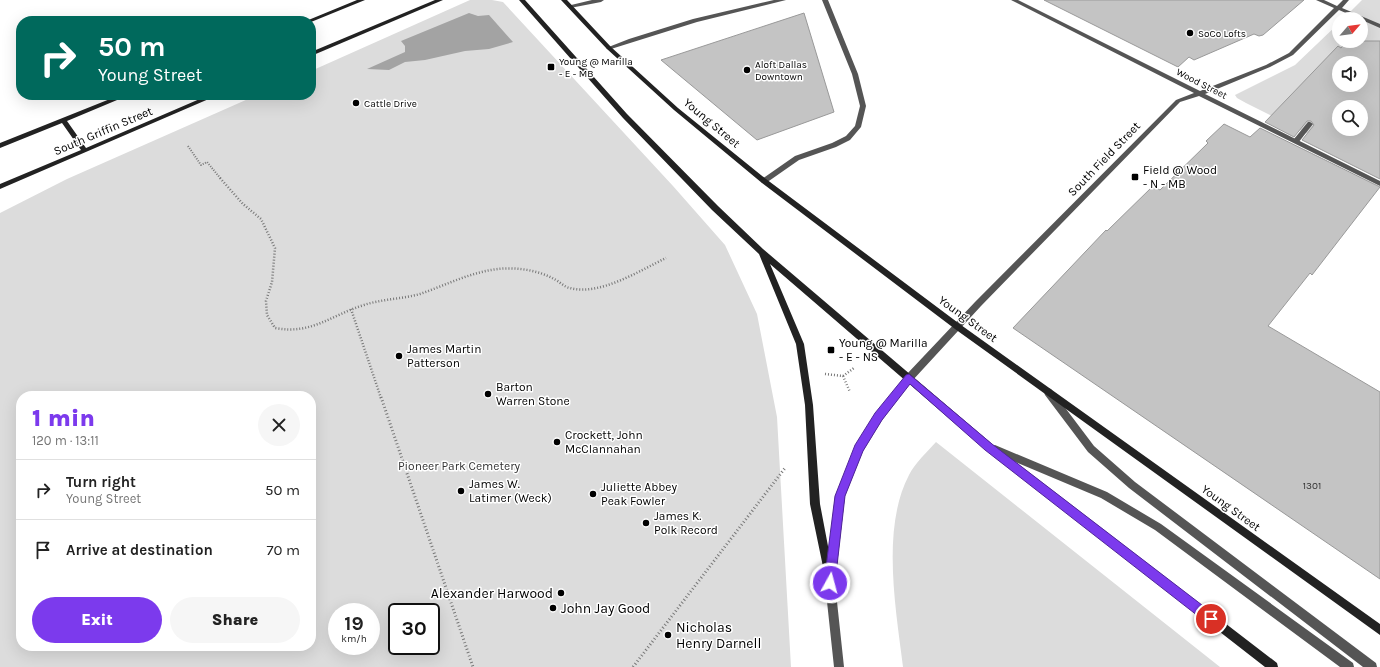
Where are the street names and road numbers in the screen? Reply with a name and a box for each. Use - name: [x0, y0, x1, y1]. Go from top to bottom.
- street label: Wood Street: [1174, 66, 1229, 102]
- street label: Young Street: [681, 95, 743, 151]
- street label: South Griffin Street: [51, 104, 155, 158]
- street label: South Field Street: [1065, 119, 1143, 199]
- street label: Young Street: [936, 293, 1001, 345]
- street label: Young Street: [1199, 482, 1264, 534]

